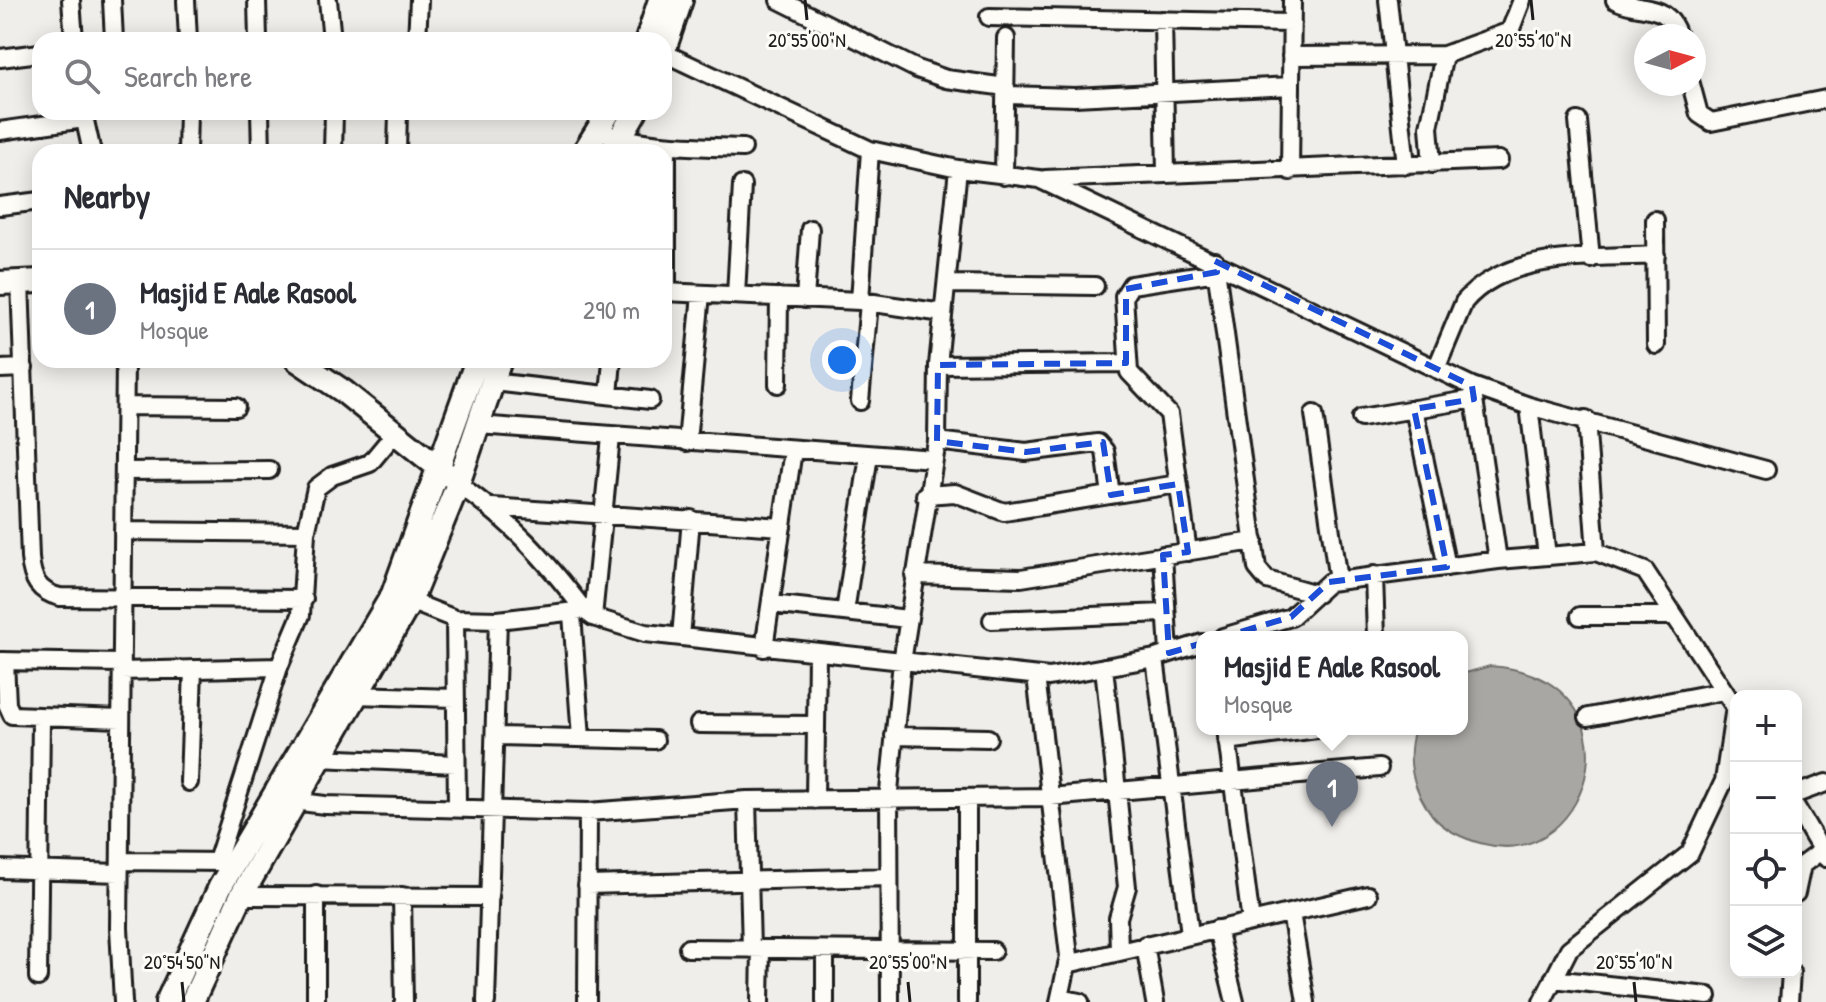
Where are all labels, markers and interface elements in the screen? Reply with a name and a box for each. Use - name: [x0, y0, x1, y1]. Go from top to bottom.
- north arrow: [1634, 24, 1706, 96]
- text: 20°55'00"N: [768, 26, 846, 53]
- text: 20°55'10"N: [1495, 26, 1571, 53]
- search box: [32, 32, 672, 120]
- icon: search: [60, 54, 104, 98]
- text: Search here: [124, 56, 252, 96]
- text: Nearby: [64, 173, 150, 219]
- text: Masjid E Aale Rasool: [140, 272, 356, 312]
- text: 1: [85, 292, 95, 327]
- text: 290 m: [583, 292, 640, 327]
- text: Mosque: [140, 312, 209, 347]
- your location: [822, 340, 862, 380]
- popup: [1196, 631, 1468, 735]
- text: Masjid E Aale Rasool: [1224, 646, 1440, 686]
- text: Mosque: [1224, 686, 1293, 721]
- map controls: [1730, 690, 1802, 978]
- button: +: [1730, 690, 1802, 762]
- pin: 1: [1306, 761, 1358, 827]
- button: −: [1730, 762, 1802, 834]
- button: locate: [1730, 834, 1802, 906]
- button: layers: [1730, 906, 1802, 978]
- text: 20°54'50"N: [144, 948, 220, 975]
- text: 20°55'00"N: [869, 948, 947, 975]
- text: 20°55'10"N: [1596, 948, 1672, 975]

